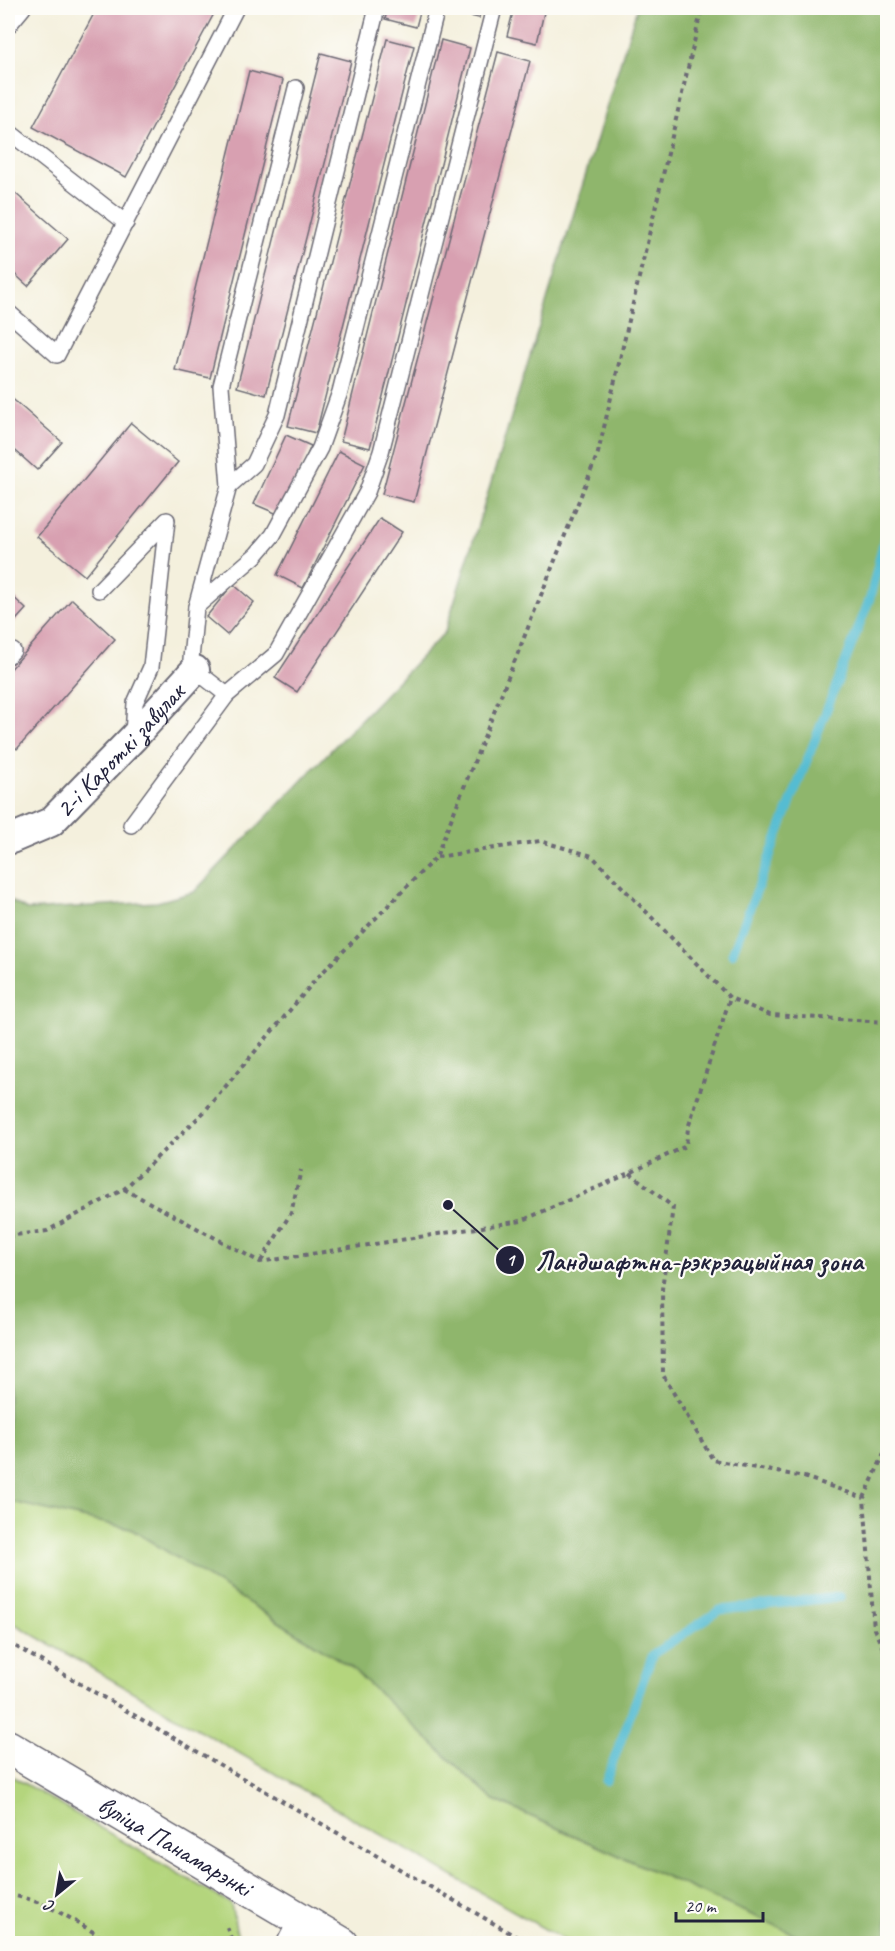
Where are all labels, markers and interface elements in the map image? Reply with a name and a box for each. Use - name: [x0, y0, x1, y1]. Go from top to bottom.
- street label: 2-і Кароткі завулак: [48, 674, 193, 825]
- callout: Ландшафтна-рэкрэацыйная зона: [495, 1238, 874, 1283]
- text: Ландшафтна-рэкрэацыйная зона: [535, 1244, 865, 1278]
- text: 1: [506, 1249, 516, 1271]
- street label: вуліца Панамарэнкі: [92, 1787, 261, 1905]
- north arrow: [27, 1864, 87, 1924]
- scale bar: [676, 1885, 763, 1923]
- text: С: [40, 1894, 58, 1917]
- text: 20 m: [685, 1895, 718, 1917]

